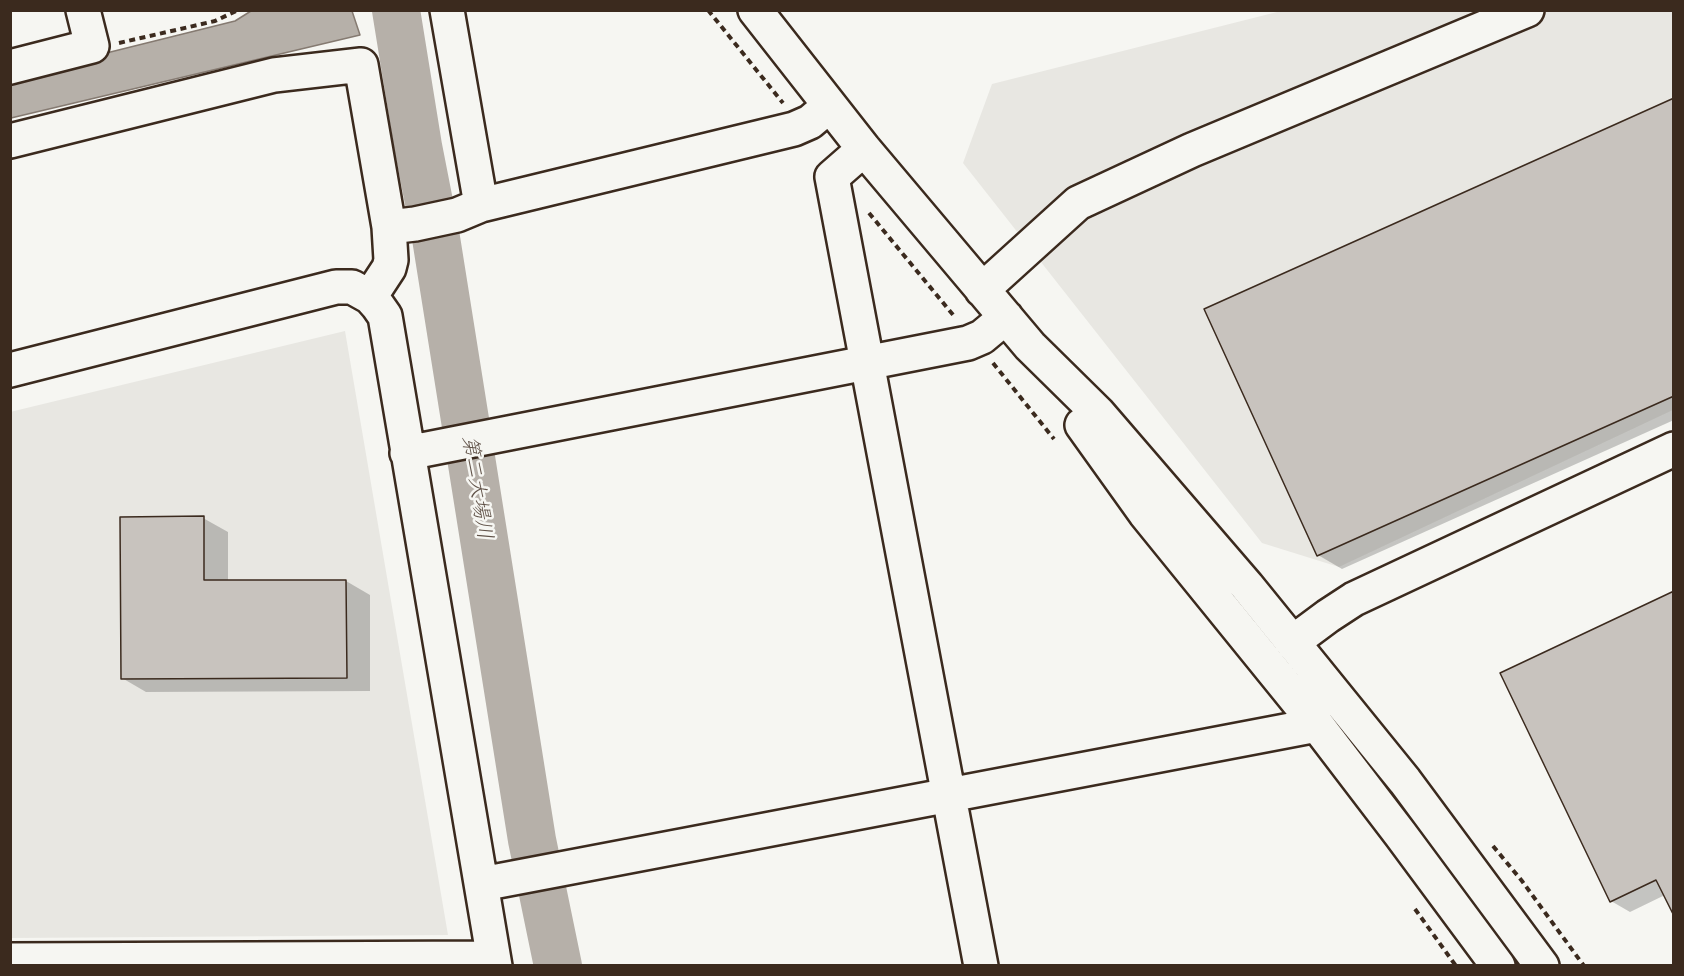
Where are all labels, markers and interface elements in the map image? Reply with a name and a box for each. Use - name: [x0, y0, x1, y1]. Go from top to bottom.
- water label: 第二大場川: [453, 434, 495, 542]

